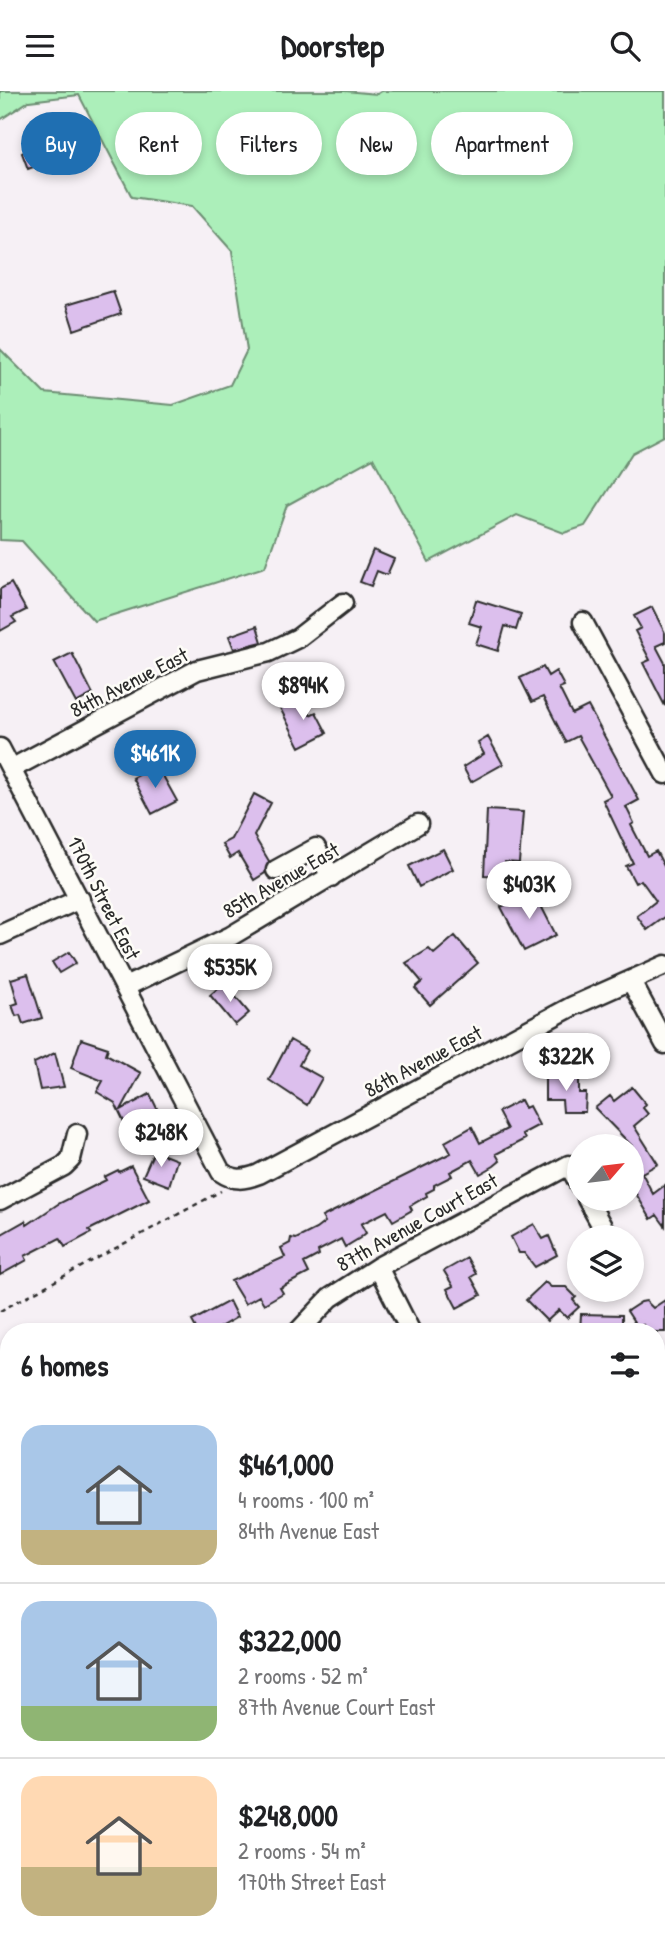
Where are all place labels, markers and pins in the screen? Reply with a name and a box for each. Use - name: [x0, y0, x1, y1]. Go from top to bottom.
- pin: $894K: [254, 663, 352, 722]
- pin: $461K: [106, 731, 204, 790]
- pin: $403K: [480, 861, 578, 921]
- pin: $535K: [181, 944, 279, 1004]
- pin: $322K: [517, 1033, 615, 1093]
- pin: $248K: [112, 1109, 210, 1169]

